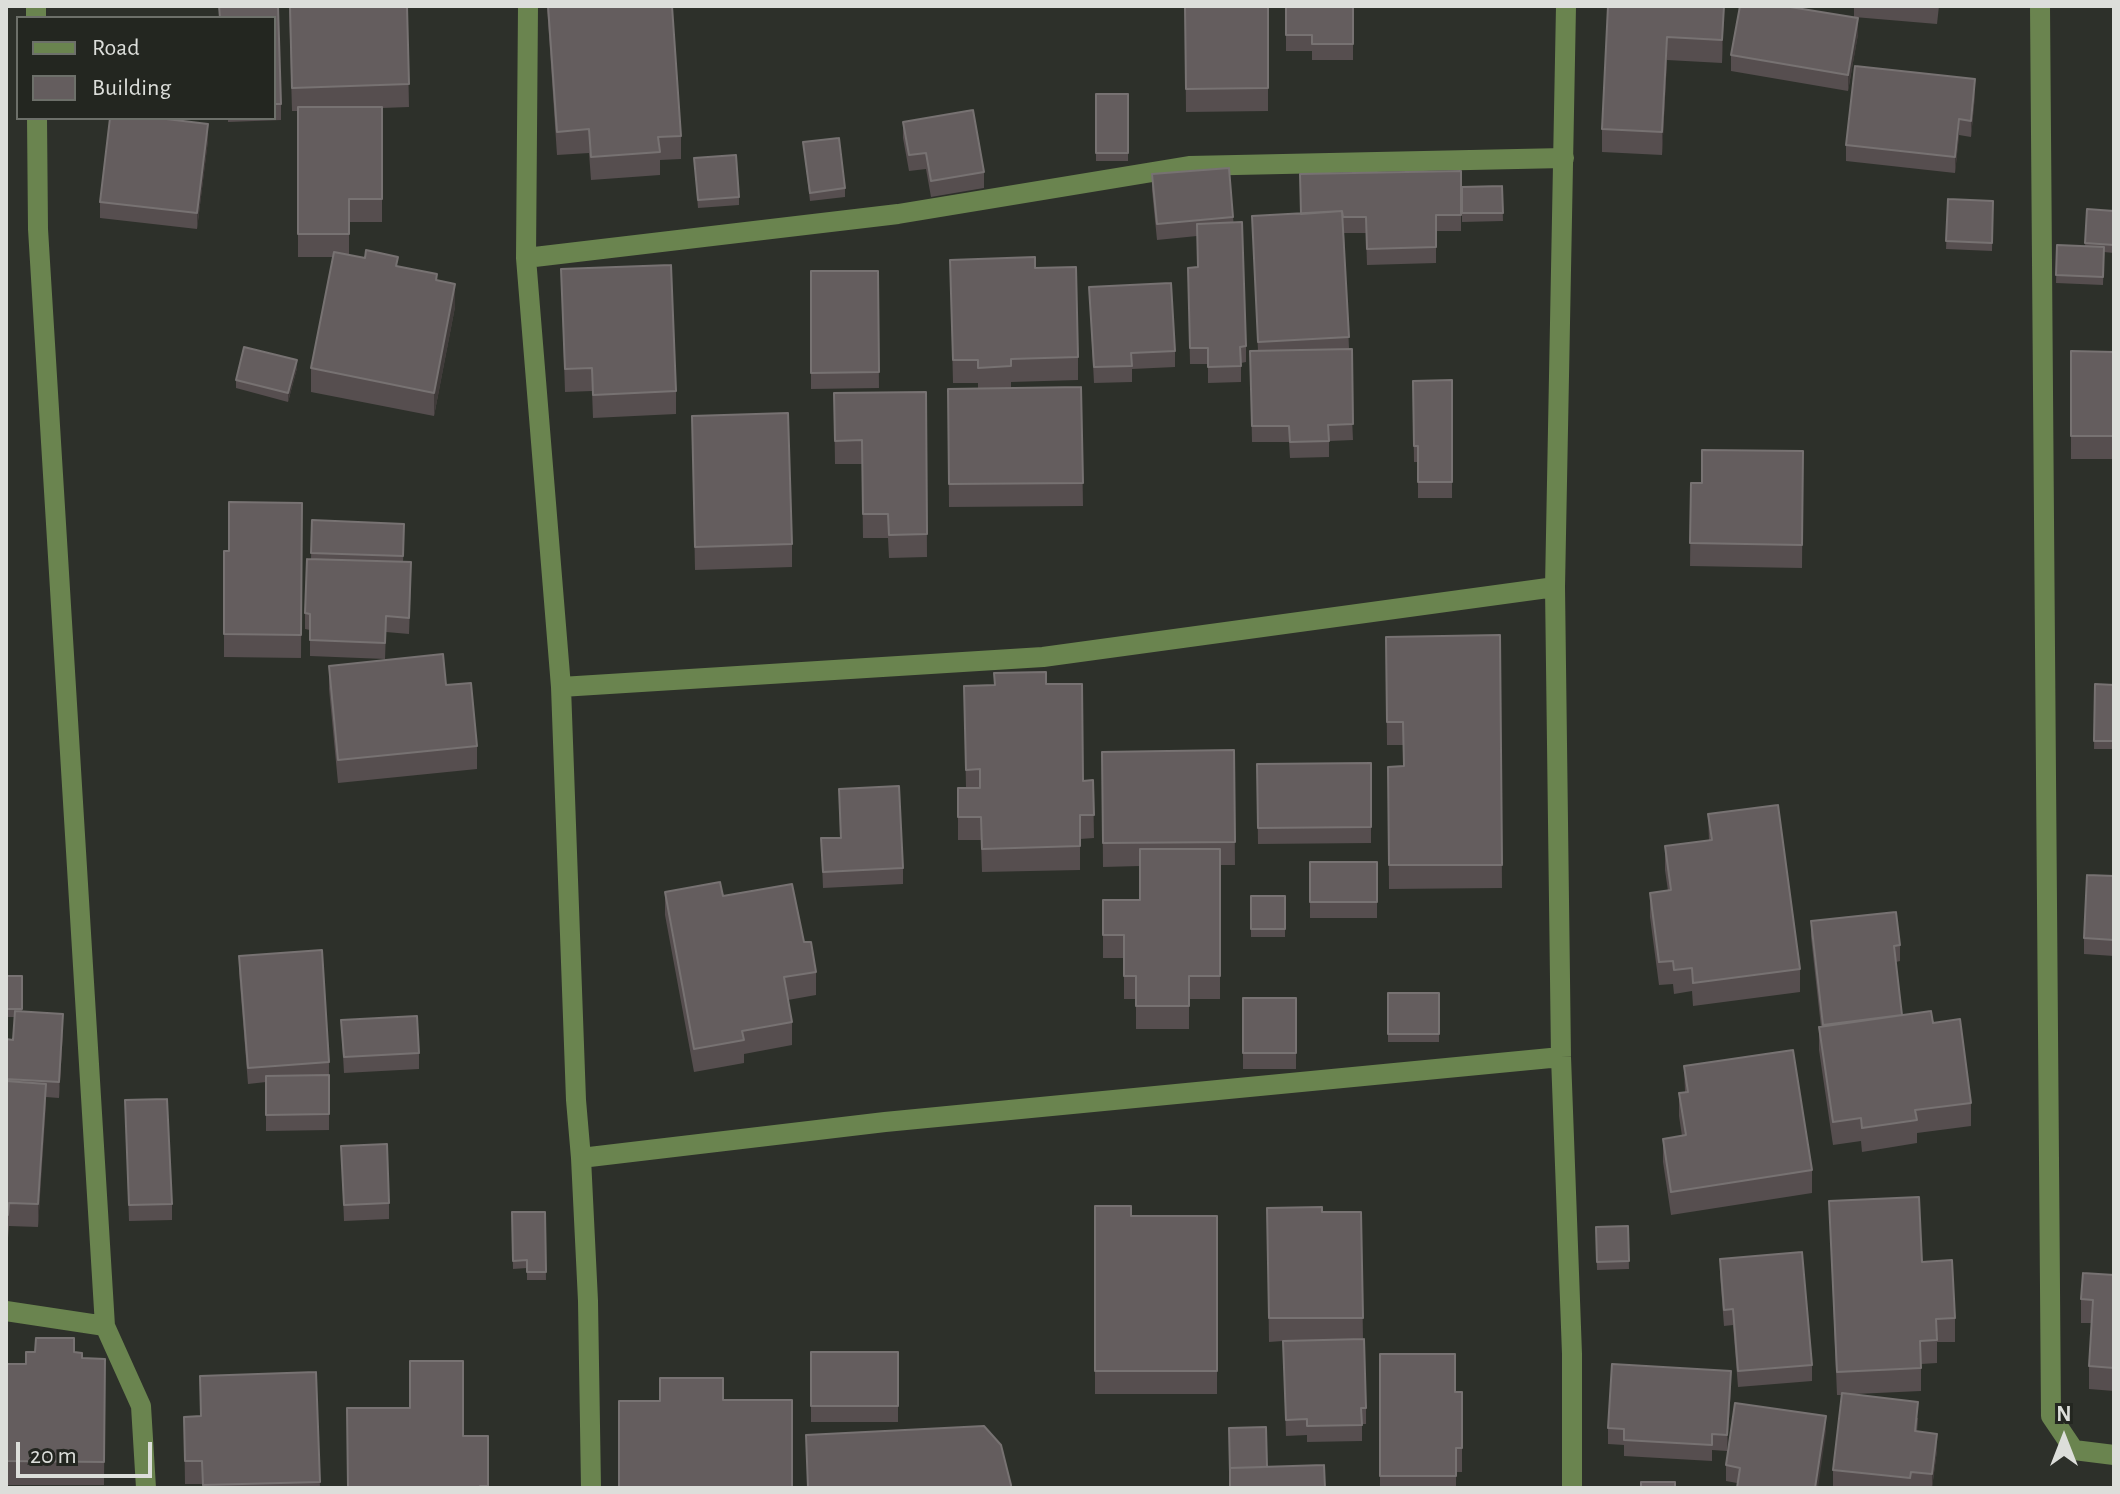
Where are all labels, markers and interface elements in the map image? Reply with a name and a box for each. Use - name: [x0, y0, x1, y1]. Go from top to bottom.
- legend: [16, 16, 276, 120]
- text: Road: [92, 36, 140, 60]
- text: Building: [92, 76, 171, 100]
- north arrow: [2024, 1398, 2104, 1478]
- text: N: [2056, 1403, 2072, 1425]
- scale bar: [20, 1426, 156, 1476]
- text: 20 m: [30, 1444, 77, 1468]

